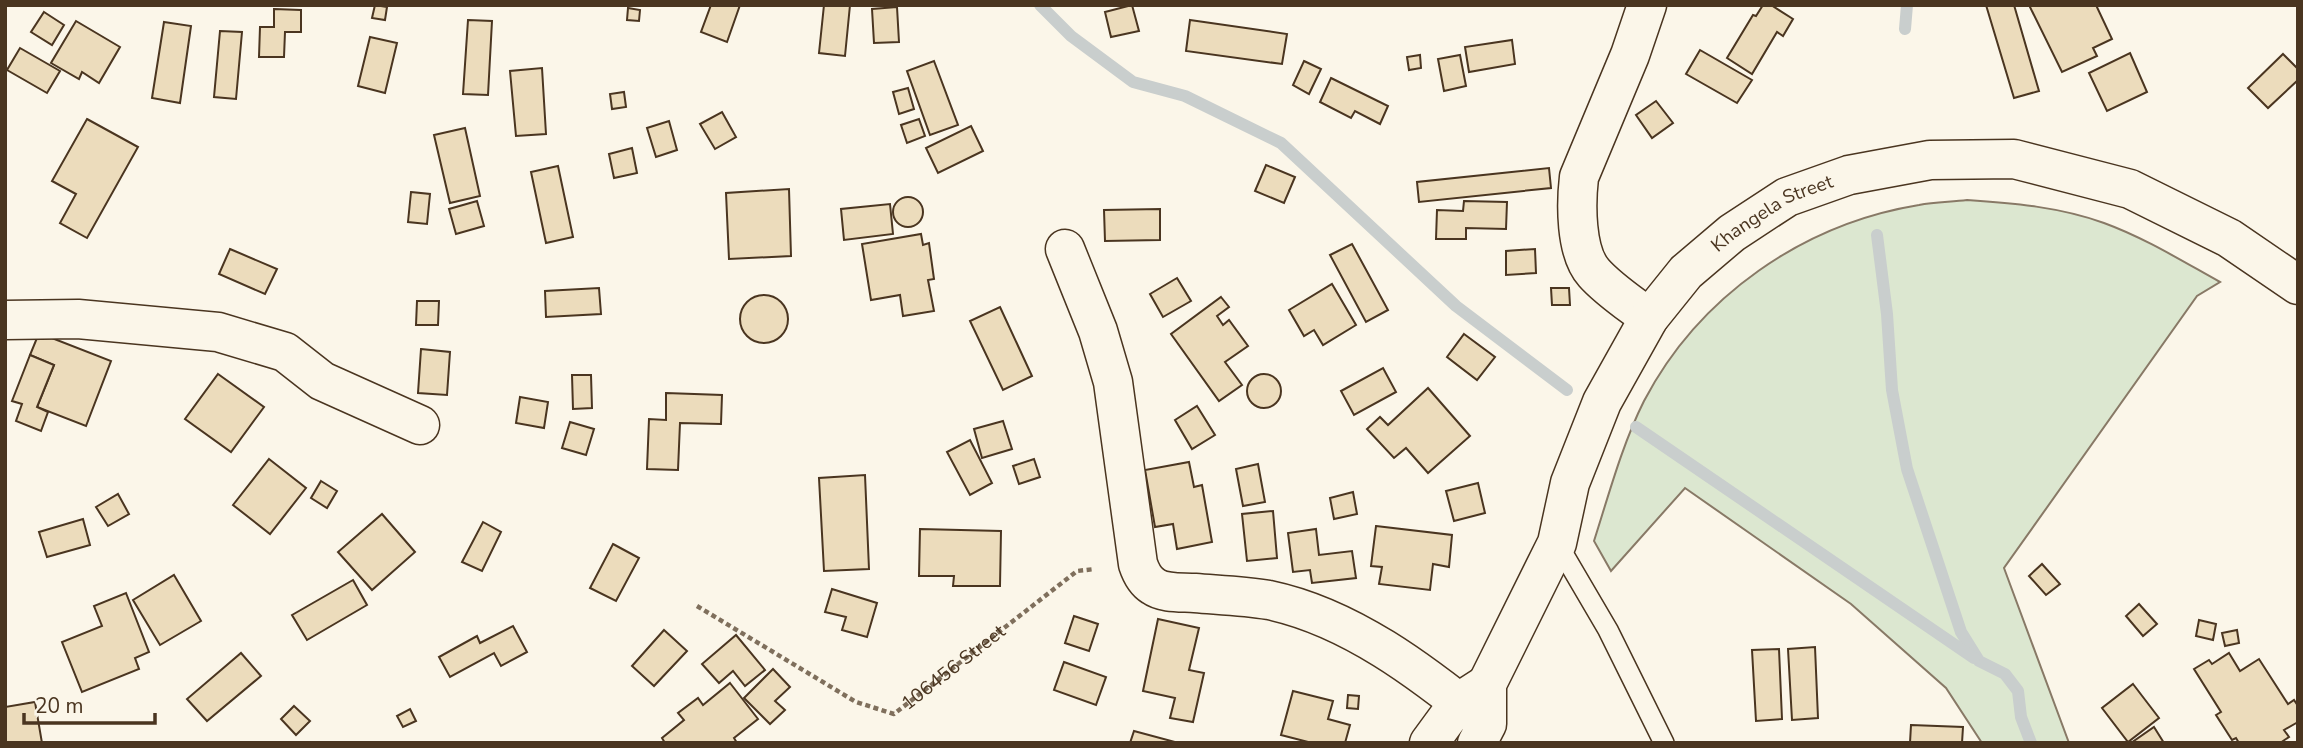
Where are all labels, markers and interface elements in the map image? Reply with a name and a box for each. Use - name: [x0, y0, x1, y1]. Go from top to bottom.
- street label: Khangela Street: [1706, 169, 1837, 258]
- street label: 106456 Street: [896, 619, 1011, 716]
- scale bar: [24, 682, 156, 726]
- text: 20 m: [35, 692, 84, 720]

